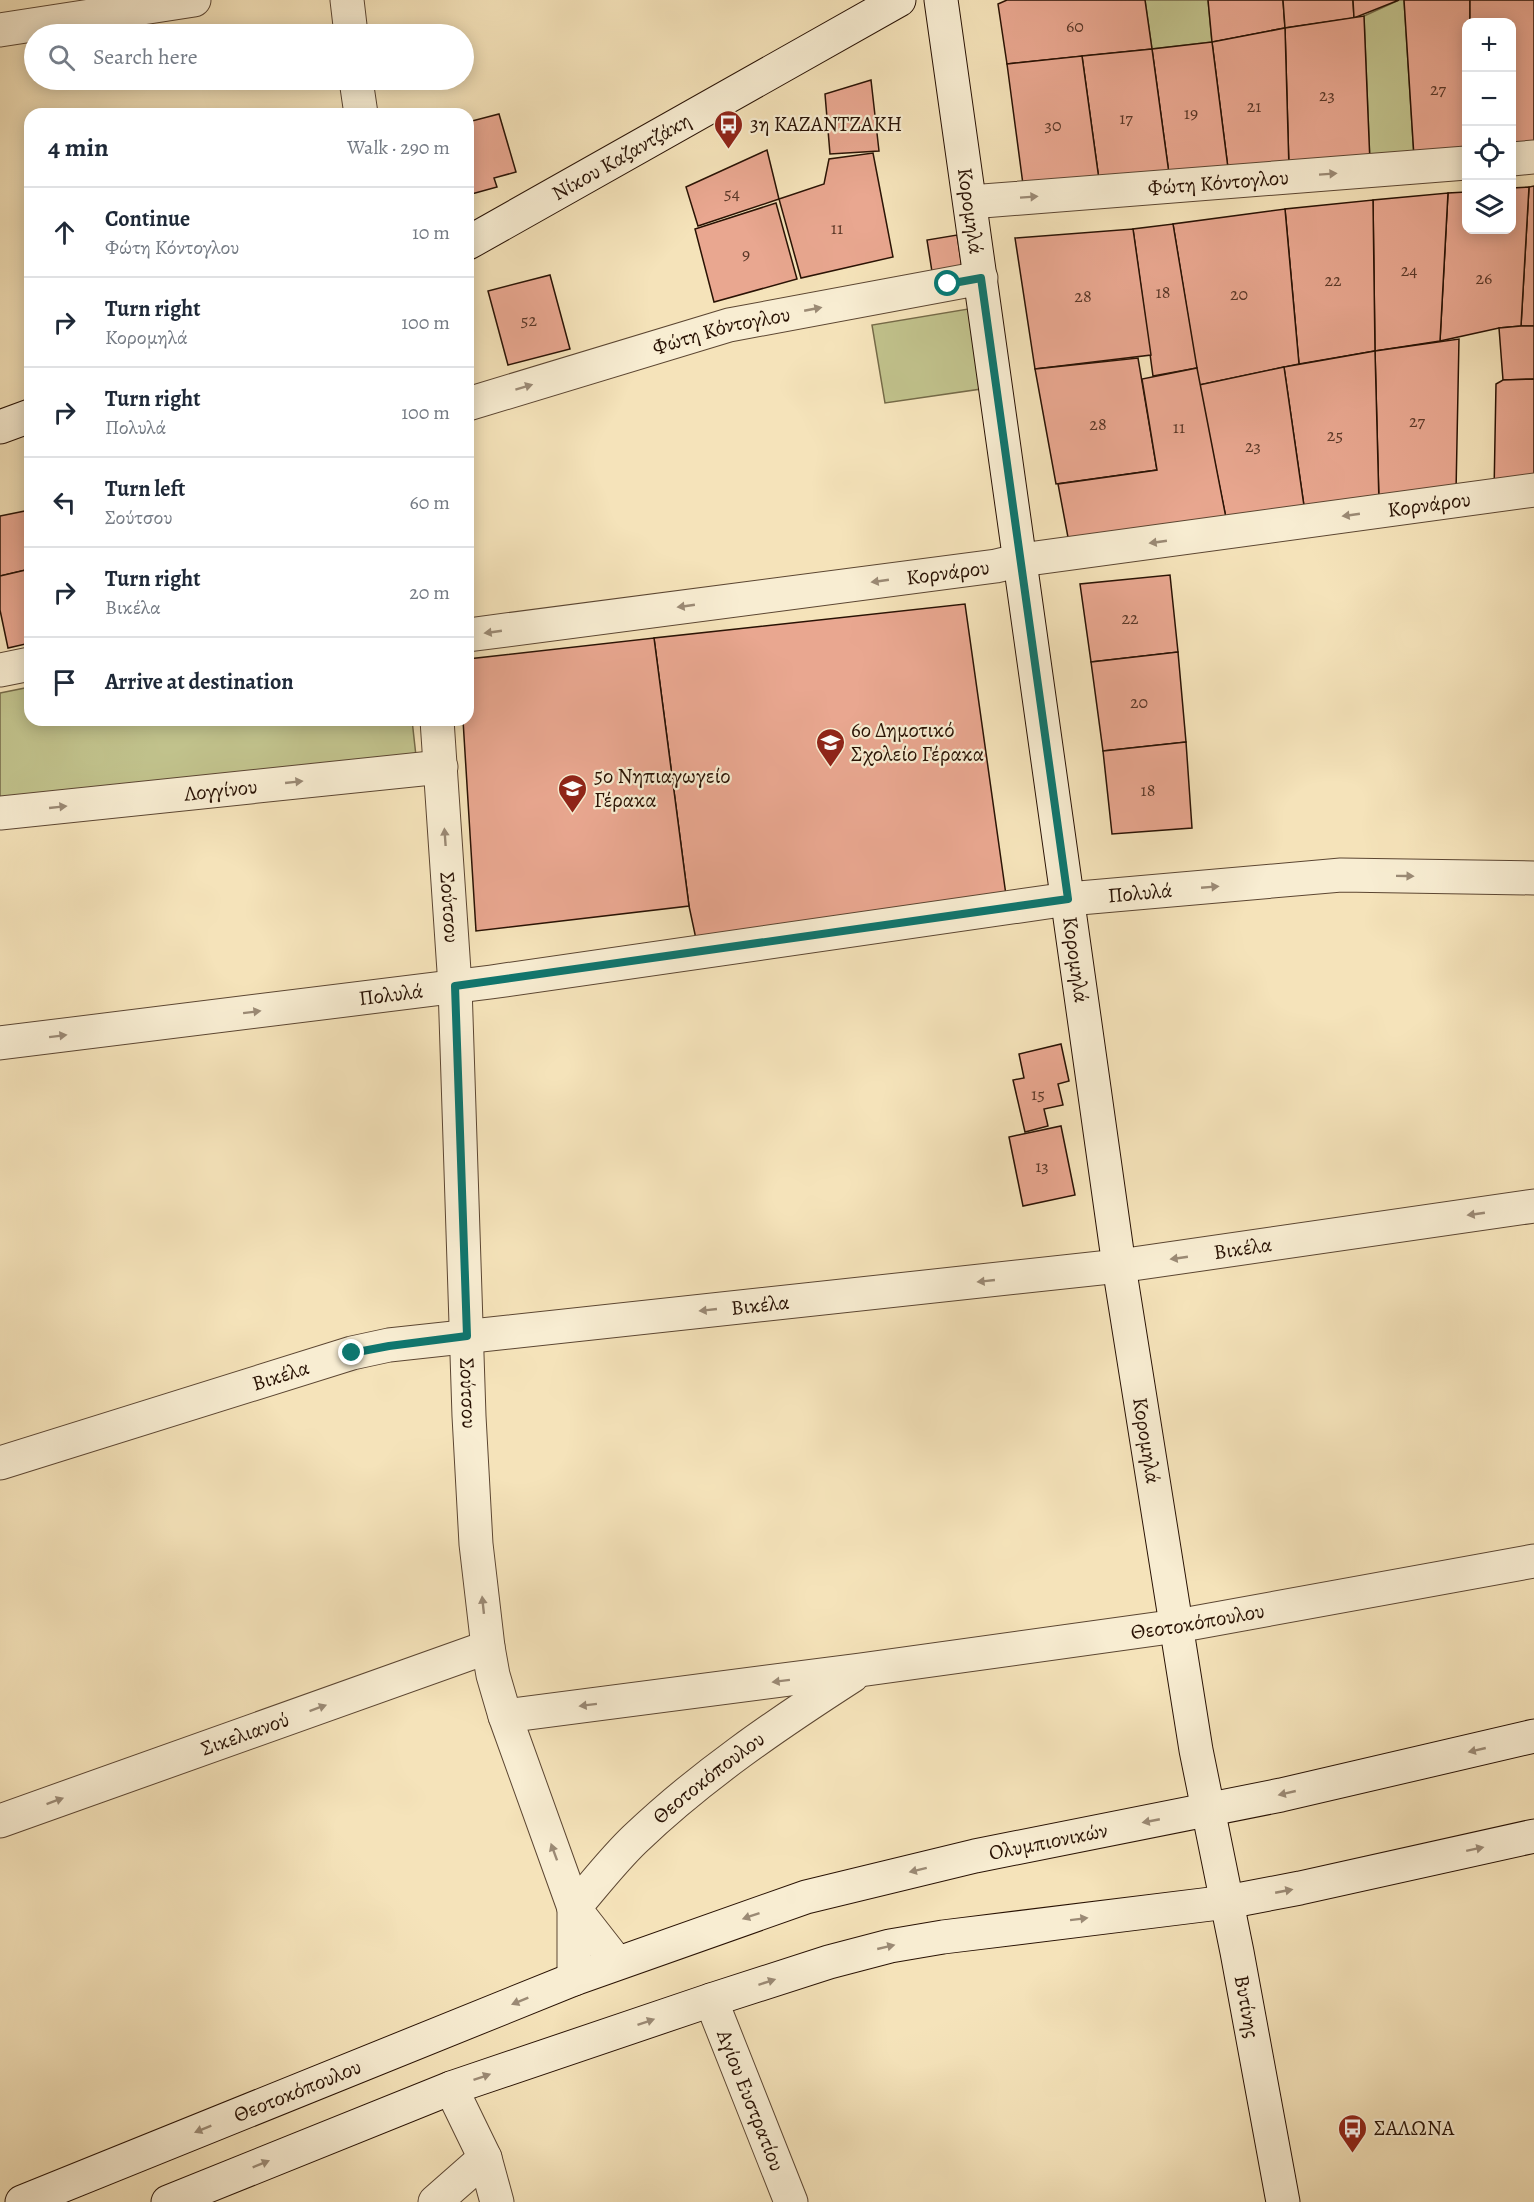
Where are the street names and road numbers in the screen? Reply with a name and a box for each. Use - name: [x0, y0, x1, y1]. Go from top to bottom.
- street label: Νίκου Καζαντζάκη: [547, 106, 696, 207]
- street label: Φώτη Κόντογλου: [1147, 163, 1290, 202]
- street label: Κορομηλά: [951, 166, 991, 256]
- street label: Φώτη Κόντογλου: [649, 300, 792, 361]
- street label: Κορνάρου: [1386, 485, 1472, 524]
- street label: Κορνάρου: [905, 553, 991, 592]
- street label: Λογγίνου: [182, 772, 259, 808]
- street label: Σούτσου: [433, 871, 466, 944]
- street label: Πολυλά: [1107, 876, 1173, 909]
- street label: Κορομηλά: [1056, 915, 1096, 1005]
- street label: Πολυλά: [357, 977, 425, 1012]
- street label: Βικέλα: [1212, 1230, 1274, 1266]
- street label: Βικέλα: [730, 1288, 791, 1322]
- street label: Βικέλα: [248, 1353, 313, 1397]
- street label: Σούτσου: [453, 1357, 484, 1429]
- street label: Κορομηλά: [1126, 1395, 1167, 1485]
- street label: Θεοτοκόπουλου: [1129, 1596, 1267, 1646]
- street label: Σικελιανού: [197, 1705, 293, 1762]
- street label: Θεοτοκόπουλου: [646, 1725, 770, 1830]
- street label: Ολυμπιονικών: [986, 1816, 1111, 1867]
- street label: Βυτίνης: [1227, 1973, 1267, 2040]
- street label: Αγίου Ευστρατίου: [710, 2025, 791, 2175]
- street label: Θεοτοκόπουλου: [229, 2052, 365, 2129]

